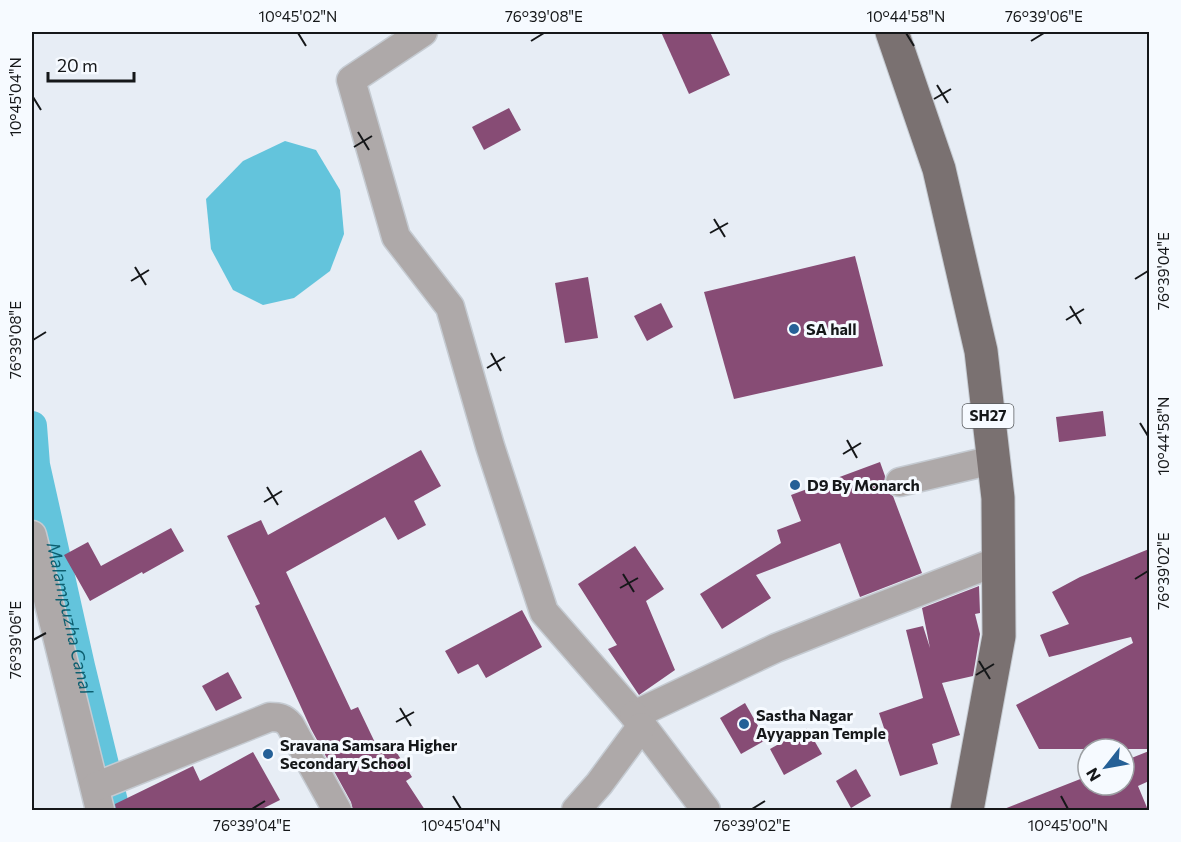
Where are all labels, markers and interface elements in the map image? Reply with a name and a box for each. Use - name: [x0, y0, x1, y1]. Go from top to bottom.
- text: 10°45'02"N: [259, 7, 337, 25]
- text: 76°39'08"E: [505, 7, 583, 25]
- text: 10°44'58"N: [867, 7, 945, 25]
- text: 76°39'06"E: [1005, 7, 1083, 25]
- scale bar: [48, 45, 134, 83]
- text: 20 m: [57, 54, 98, 76]
- text: 10°45'04"N: [6, 57, 24, 137]
- text: 76°39'04"E: [1154, 232, 1172, 310]
- text: 76°39'08"E: [6, 301, 24, 379]
- place label: SA hall: [806, 319, 857, 338]
- marker: SA hall: [787, 322, 801, 336]
- text: 10°44'58"N: [1154, 397, 1172, 475]
- road number: SH27: [962, 404, 1014, 428]
- place label: D9 By Monarch: [807, 475, 920, 494]
- marker: D9 By Monarch: [788, 478, 802, 492]
- text: 76°39'02"E: [1154, 532, 1172, 610]
- water label: Malampuzha Canal: [43, 540, 98, 696]
- text: 76°39'06"E: [6, 601, 24, 679]
- place label: Sastha Nagar Ayyappan Temple: [756, 705, 886, 742]
- marker: Sastha Nagar Ayyappan Temple: [737, 717, 751, 731]
- place label: Sravana Samsara Higher Secondary School: [280, 735, 458, 772]
- north arrow: [1076, 737, 1136, 797]
- marker: Sravana Samsara Higher Secondary School: [261, 747, 275, 761]
- text: N: [1081, 765, 1104, 785]
- text: 76°39'04"E: [213, 816, 291, 834]
- text: 10°45'04"N: [421, 816, 501, 834]
- text: 76°39'02"E: [713, 816, 791, 834]
- text: 10°45'00"N: [1028, 816, 1108, 834]

